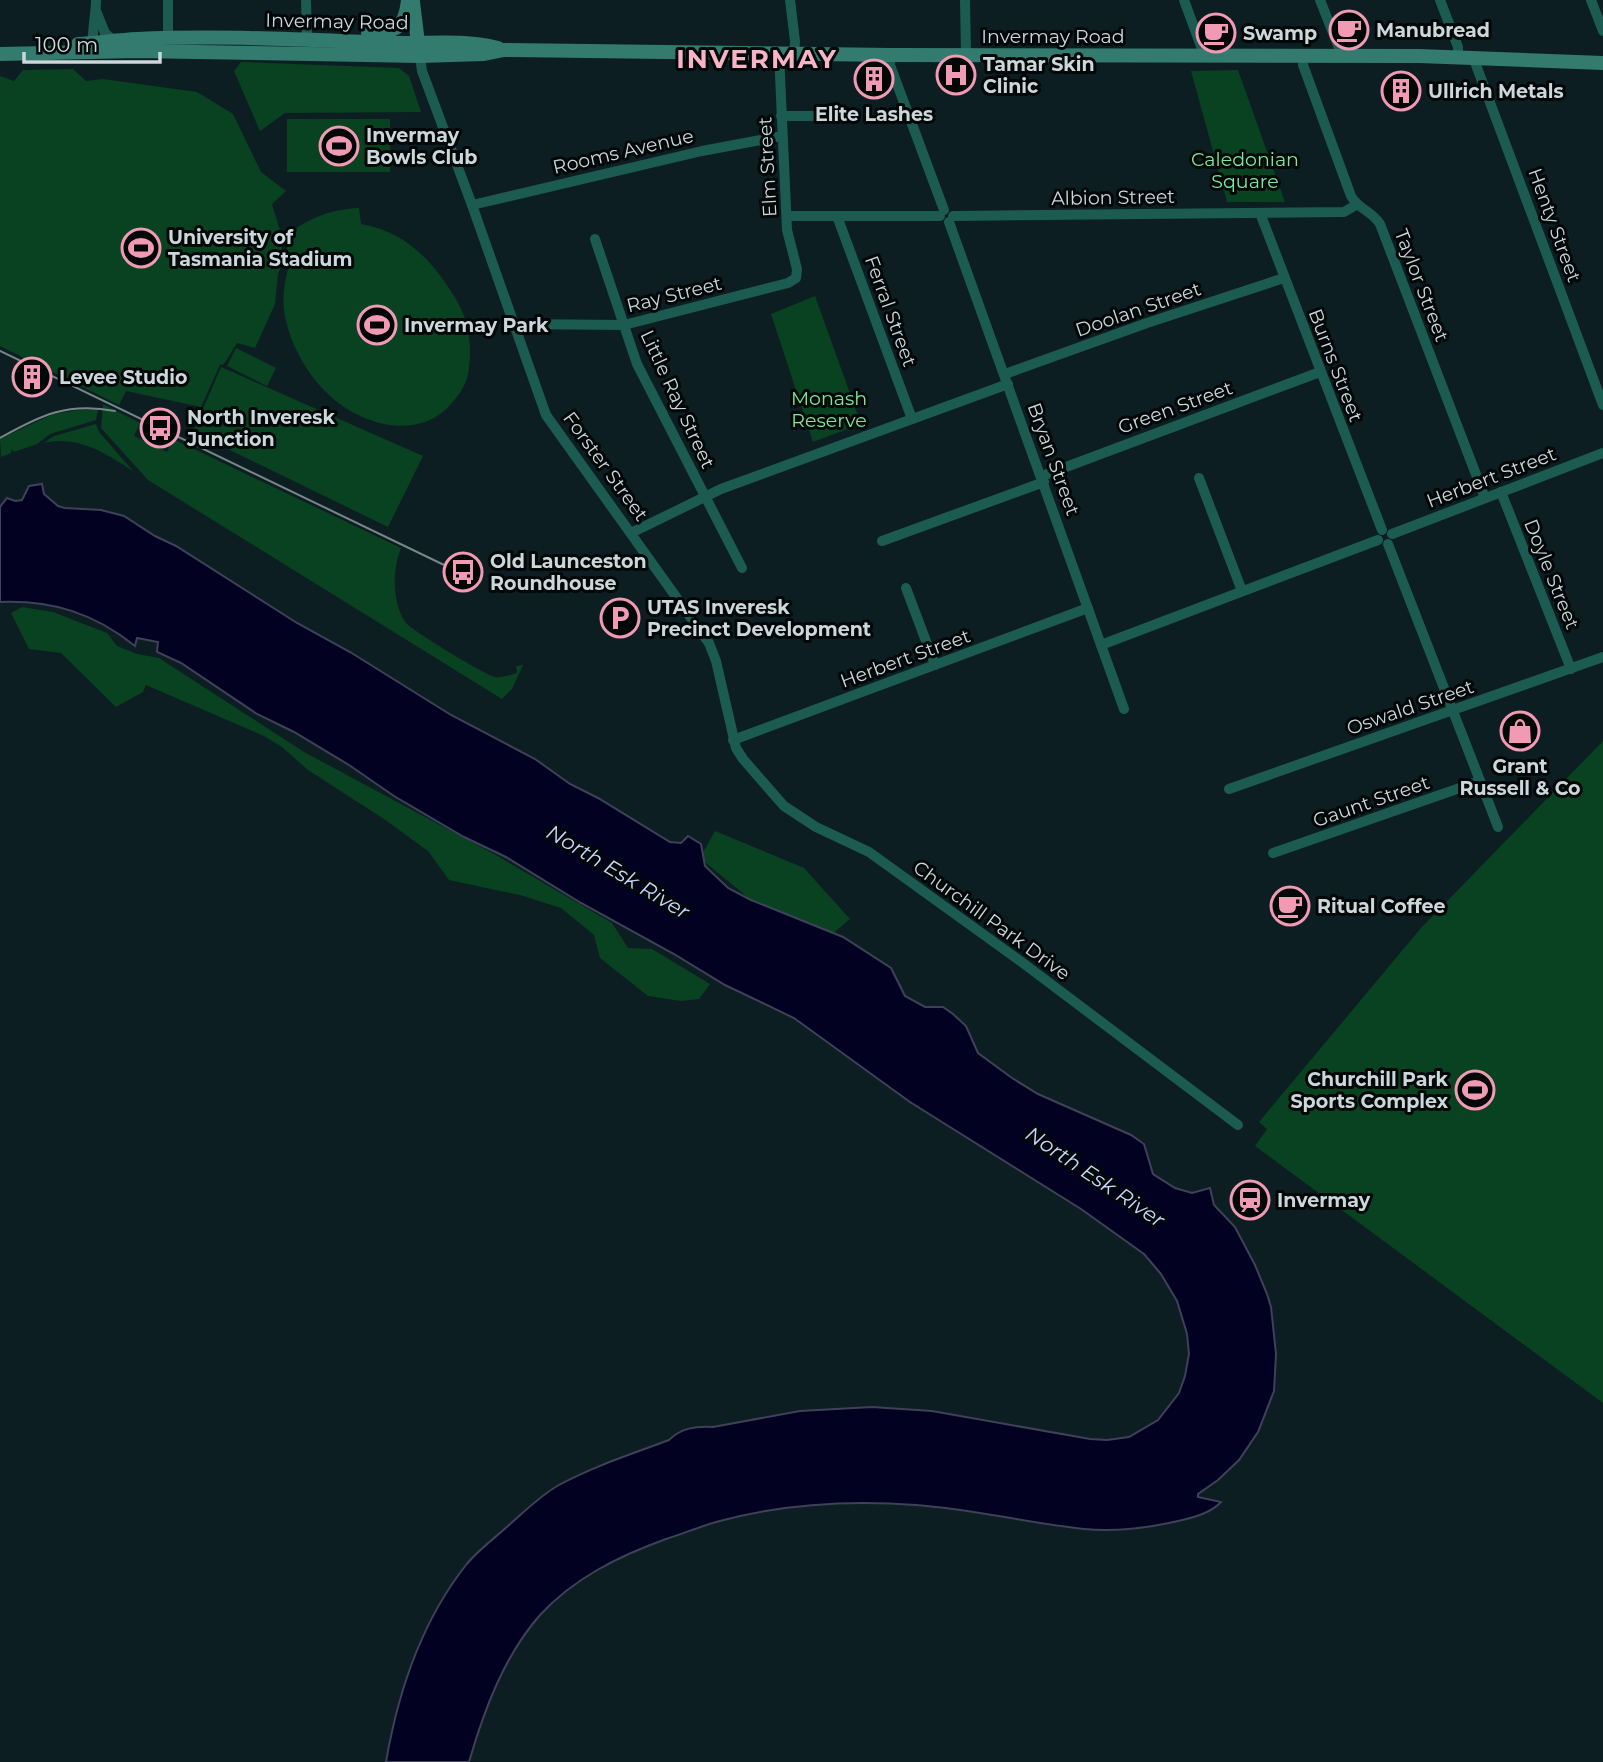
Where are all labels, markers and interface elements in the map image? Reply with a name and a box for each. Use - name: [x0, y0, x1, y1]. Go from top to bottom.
- street label: Invermay Road: [265, 9, 409, 34]
- cafe icon: Manubread: [1328, 9, 1370, 51]
- cafe icon: Swamp: [1195, 12, 1237, 54]
- place label: Manubread: [1376, 19, 1490, 42]
- scale bar: [24, 21, 161, 65]
- place label: Swamp: [1243, 22, 1317, 45]
- street label: Invermay Road: [981, 25, 1125, 48]
- text: 100 m: [35, 32, 98, 57]
- district label: INVERMAY: [676, 43, 838, 75]
- place label: Tamar Skin Clinic: [983, 53, 1095, 98]
- hospital icon: Tamar Skin Clinic: [935, 54, 977, 96]
- building icon: Elite Lashes: [853, 58, 895, 100]
- building icon: Ullrich Metals: [1380, 70, 1422, 112]
- place label: Ullrich Metals: [1428, 80, 1564, 103]
- place label: Elite Lashes: [815, 103, 933, 126]
- street label: Elm Street: [753, 116, 782, 218]
- place label: Invermay Bowls Club: [366, 124, 477, 169]
- street label: Rooms Avenue: [551, 124, 696, 179]
- sports icon: Invermay Bowls Club: [318, 125, 360, 167]
- park label: Caledonian Square: [1191, 148, 1299, 193]
- street label: Henty Street: [1523, 165, 1586, 286]
- street label: Albion Street: [1051, 185, 1175, 210]
- place label: University of Tasmania Stadium: [168, 226, 352, 271]
- street label: Taylor Street: [1390, 226, 1454, 345]
- sports icon: University of Tasmania Stadium: [120, 227, 162, 269]
- street label: Ferral Street: [860, 253, 921, 370]
- street label: Ray Street: [624, 271, 724, 317]
- street label: Doolan Street: [1072, 277, 1204, 342]
- sports icon: Invermay Park: [356, 304, 398, 346]
- street label: Burns Street: [1303, 305, 1368, 425]
- place label: Invermay Park: [404, 314, 549, 337]
- street label: Little Ray Street: [635, 326, 720, 472]
- building icon: Levee Studio: [11, 356, 53, 398]
- place label: Levee Studio: [59, 366, 187, 389]
- street label: Green Street: [1115, 376, 1236, 439]
- park label: Monash Reserve: [791, 387, 867, 432]
- street label: Bryan Street: [1023, 400, 1085, 519]
- place label: North Inveresk Junction: [186, 406, 335, 451]
- bus stop icon: North Inveresk Junction: [139, 407, 181, 449]
- street label: Forster Street: [558, 407, 653, 526]
- street label: Herbert Street: [1423, 442, 1559, 513]
- street label: Doyle Street: [1519, 516, 1584, 633]
- place label: Old Launceston Roundhouse: [490, 550, 647, 595]
- bus stop icon: Old Launceston Roundhouse: [442, 551, 484, 593]
- place label: UTAS Inveresk Precinct Development: [647, 596, 871, 641]
- parking icon: UTAS Inveresk Precinct Development: [599, 597, 641, 639]
- street label: Herbert Street: [837, 624, 974, 693]
- street label: Oswald Street: [1344, 675, 1477, 740]
- shop icon: Grant Russell & Co: [1499, 710, 1541, 752]
- place label: Grant Russell & Co: [1459, 755, 1581, 800]
- street label: Gaunt Street: [1310, 771, 1433, 832]
- water label: North Esk River: [542, 819, 695, 924]
- street label: Churchill Park Drive: [909, 856, 1075, 985]
- cafe icon: Ritual Coffee: [1269, 885, 1311, 927]
- place label: Ritual Coffee: [1317, 895, 1445, 918]
- place label: Churchill Park Sports Complex: [1291, 1068, 1449, 1113]
- sports icon: Churchill Park Sports Complex: [1454, 1069, 1496, 1111]
- water label: North Esk River: [1021, 1121, 1170, 1233]
- station icon: Invermay: [1229, 1179, 1271, 1221]
- place label: Invermay: [1277, 1189, 1371, 1212]

